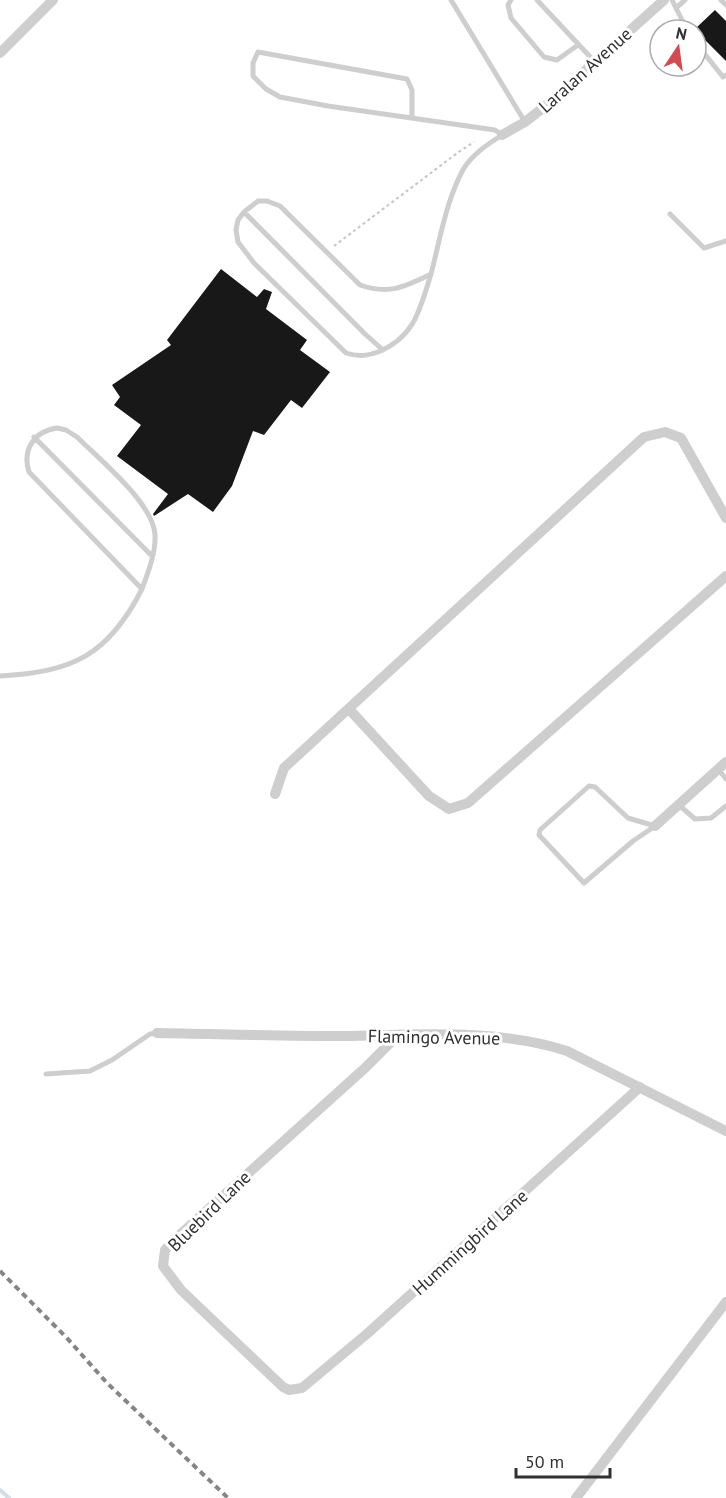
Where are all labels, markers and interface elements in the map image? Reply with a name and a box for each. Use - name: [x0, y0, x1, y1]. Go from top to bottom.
- north arrow: [648, 18, 708, 78]
- street label: Laralan Avenue: [534, 22, 636, 118]
- text: N: [674, 22, 689, 44]
- street label: Flamingo Avenue: [368, 1024, 500, 1050]
- street label: Bluebird Lane: [163, 1166, 255, 1256]
- street label: Hummingbird Lane: [408, 1184, 532, 1300]
- scale bar: [516, 1441, 610, 1479]
- text: 50 m: [525, 1450, 564, 1473]

